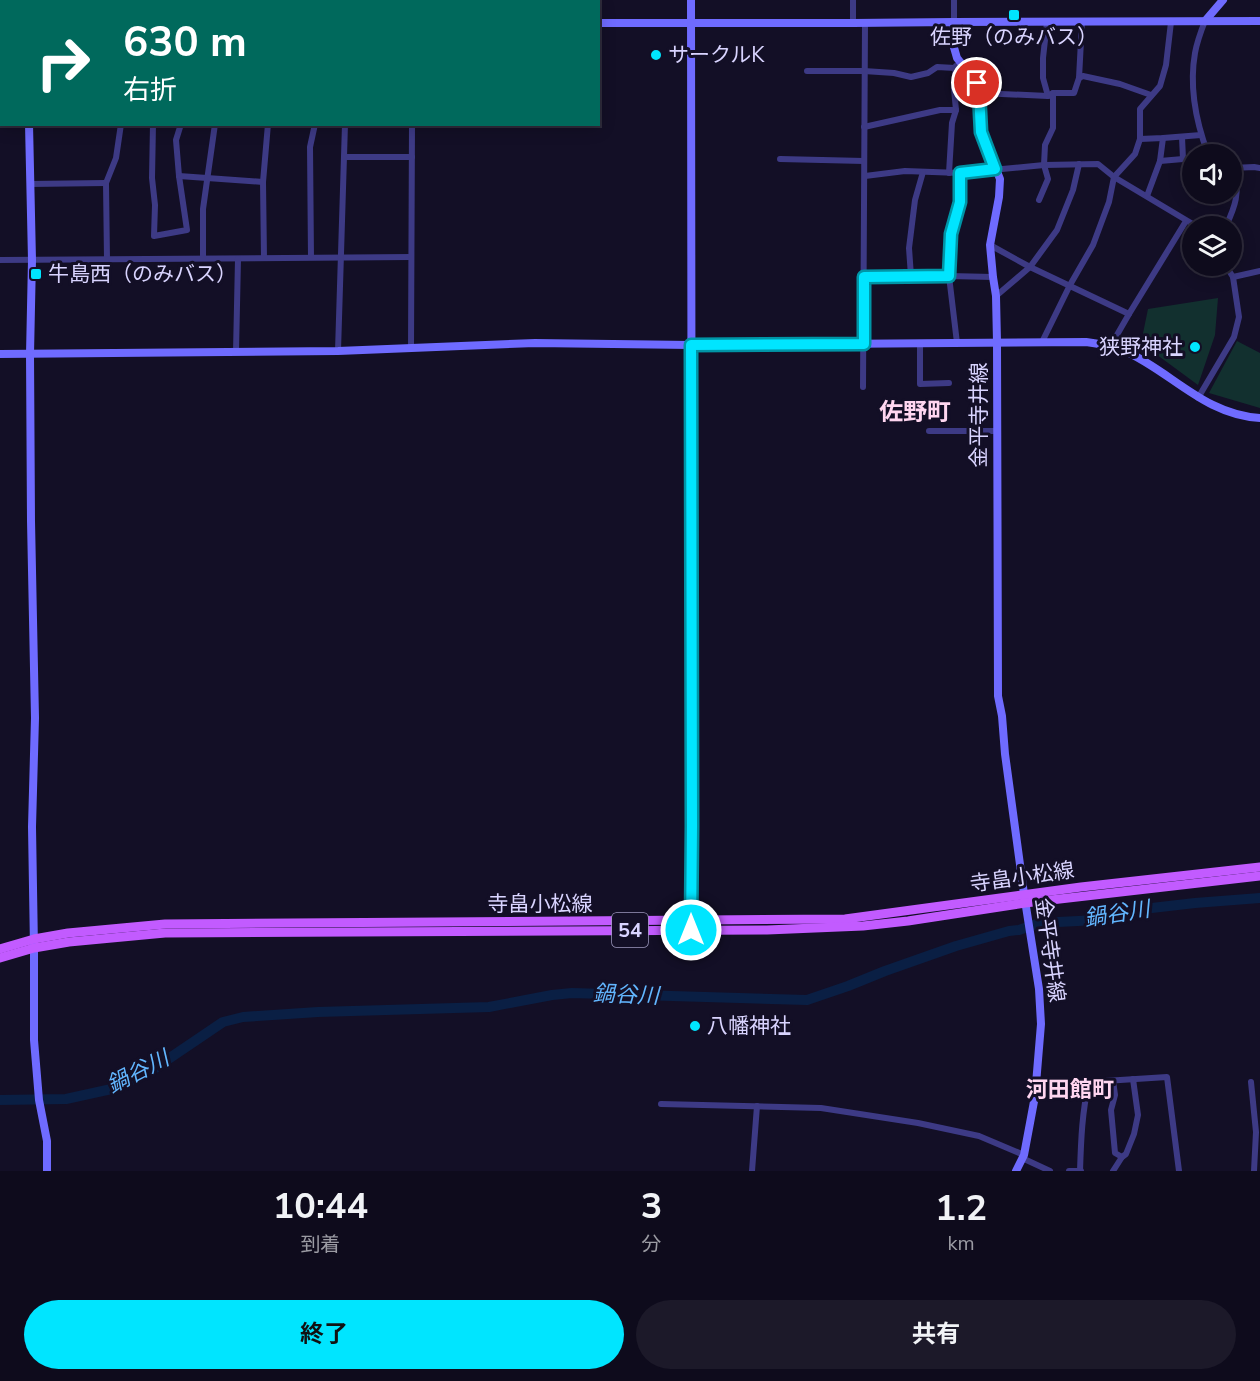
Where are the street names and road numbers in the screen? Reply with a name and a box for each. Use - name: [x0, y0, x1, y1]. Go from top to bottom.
- street label: 金平寺井線: [965, 363, 993, 468]
- street label: 寺畠小松線: [968, 856, 1076, 898]
- street label: 寺畠小松線: [488, 890, 593, 918]
- street label: 金平寺井線: [1029, 896, 1071, 1004]
- road number: 54: [612, 913, 648, 947]

